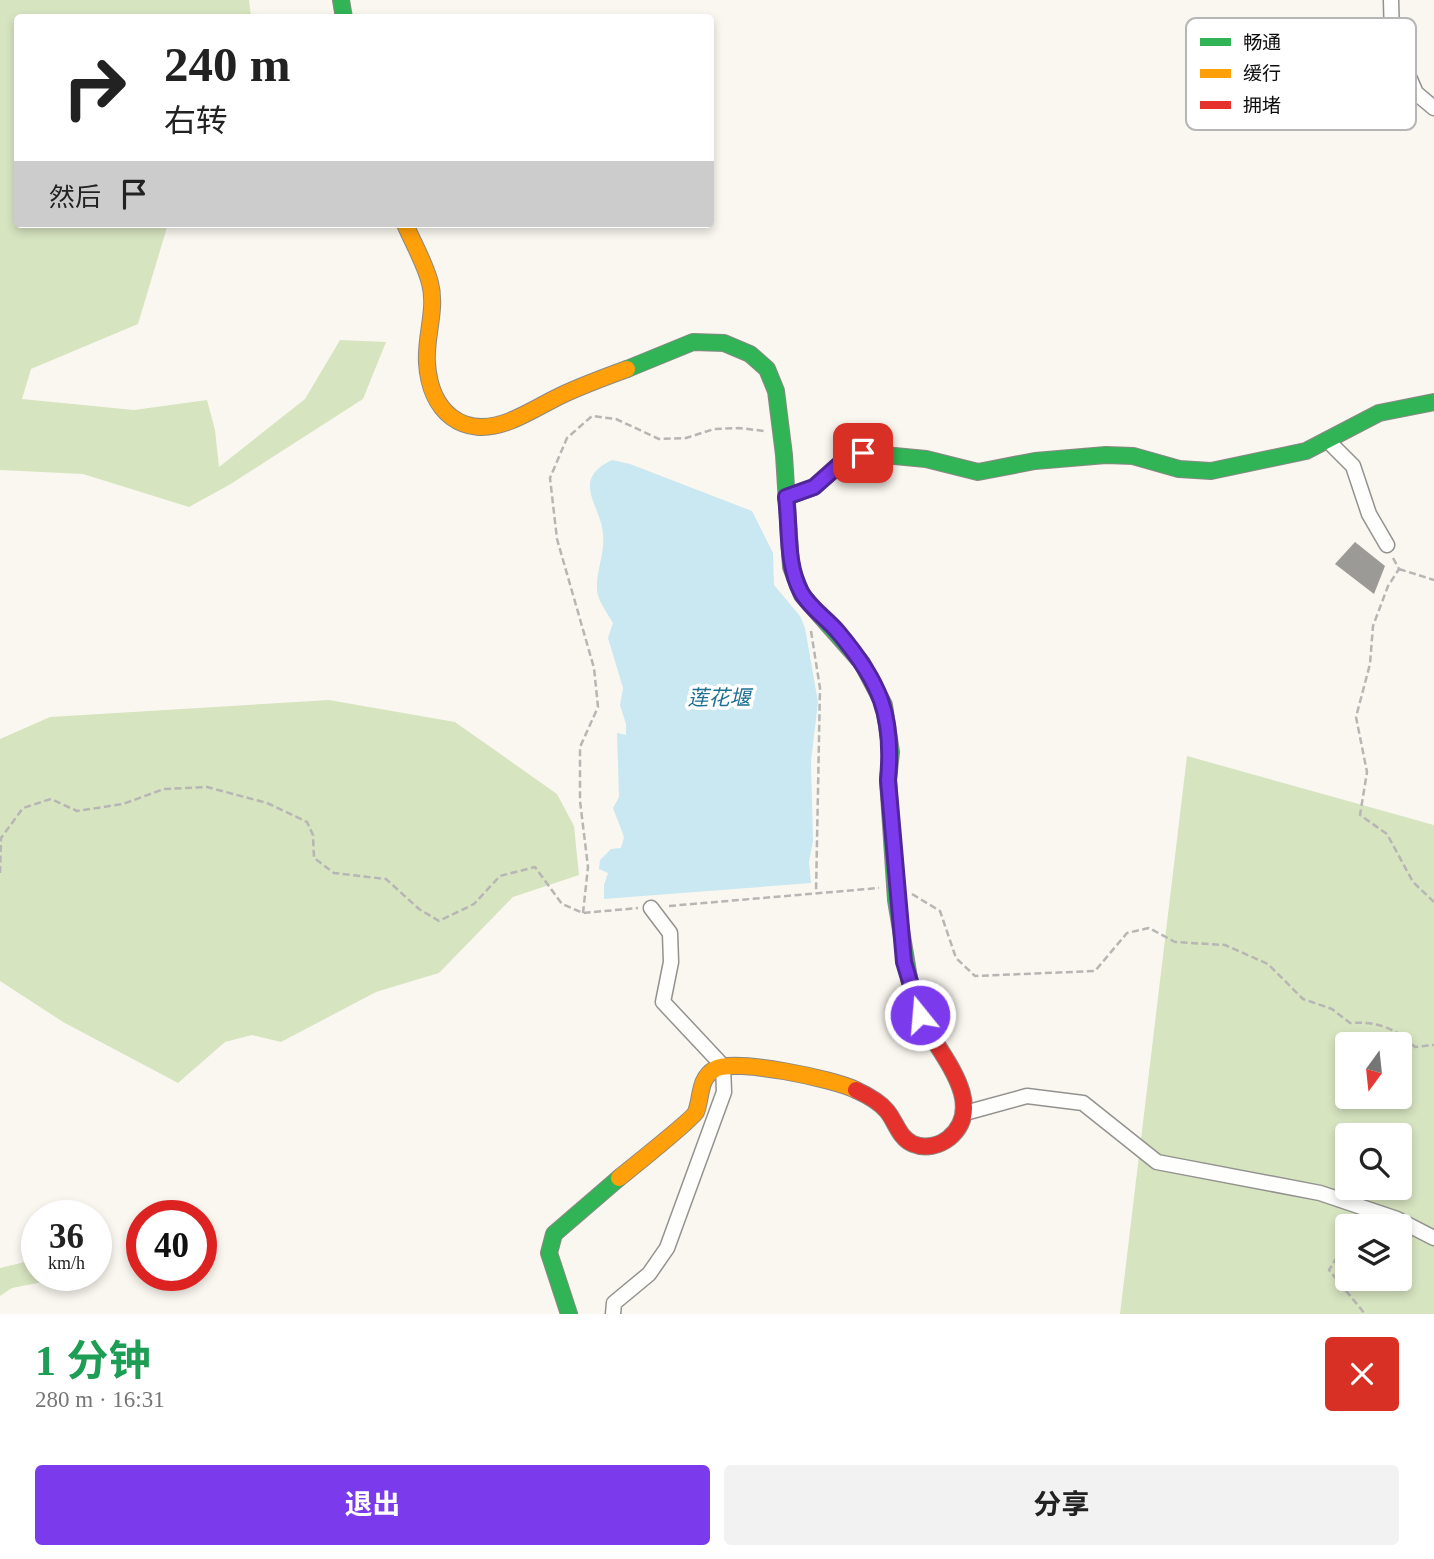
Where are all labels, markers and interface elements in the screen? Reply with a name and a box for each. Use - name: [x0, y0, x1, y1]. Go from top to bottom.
- legend: [1186, 18, 1416, 130]
- text: 畅通: [1243, 32, 1281, 53]
- text: 240 m: [164, 37, 291, 92]
- icon: right: [49, 42, 140, 133]
- text: 缓行: [1243, 63, 1281, 84]
- text: 拥堵: [1243, 95, 1281, 116]
- text: 右转: [164, 103, 228, 139]
- icon: arrive: [115, 175, 153, 213]
- text: 然后: [49, 183, 101, 212]
- pin: [833, 423, 893, 483]
- icon: arrive: [844, 434, 882, 472]
- water label: 莲花堰: [688, 686, 753, 710]
- position arrow: [883, 978, 957, 1052]
- north arrow: [1335, 1032, 1412, 1110]
- map controls: [1335, 1032, 1412, 1291]
- button: search: [1335, 1123, 1412, 1200]
- speed limit sign: 40: [126, 1200, 217, 1291]
- button: layers: [1335, 1214, 1412, 1291]
- text: 36: [49, 1217, 84, 1256]
- text: km/h: [48, 1253, 85, 1273]
- button: close: [1325, 1337, 1399, 1411]
- text: 1 分钟: [35, 1338, 151, 1384]
- text: 280 m · 16:31: [35, 1387, 165, 1412]
- button: 退出: [35, 1465, 710, 1545]
- button: 分享: [724, 1465, 1399, 1545]

